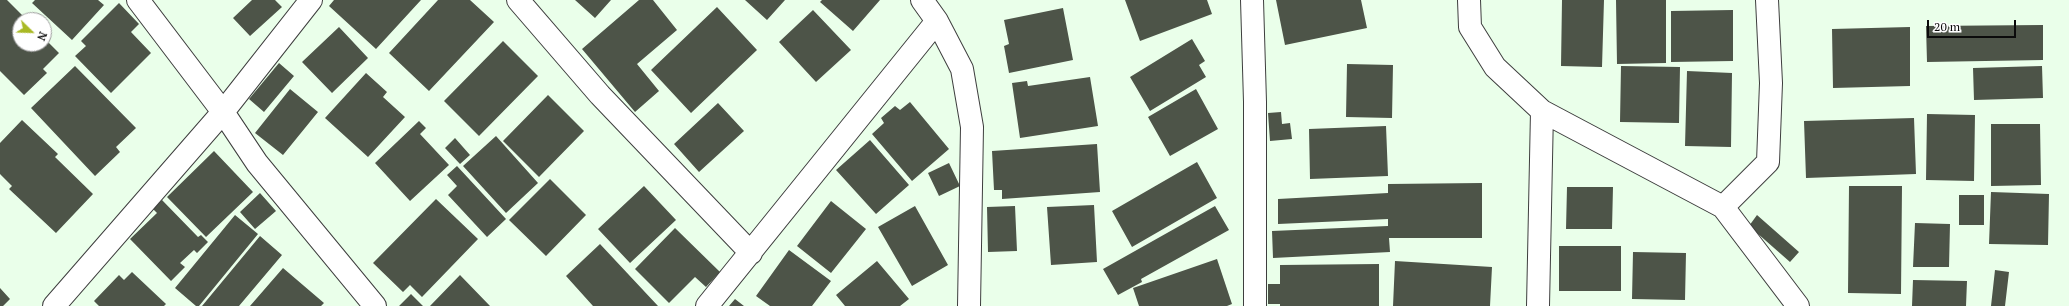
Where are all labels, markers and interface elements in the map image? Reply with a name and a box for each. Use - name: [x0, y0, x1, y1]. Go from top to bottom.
- north arrow: [12, 12, 52, 52]
- scale bar: [1929, 12, 2018, 38]
- text: 20 m: [1934, 19, 1960, 34]
- text: N: [34, 30, 50, 43]

